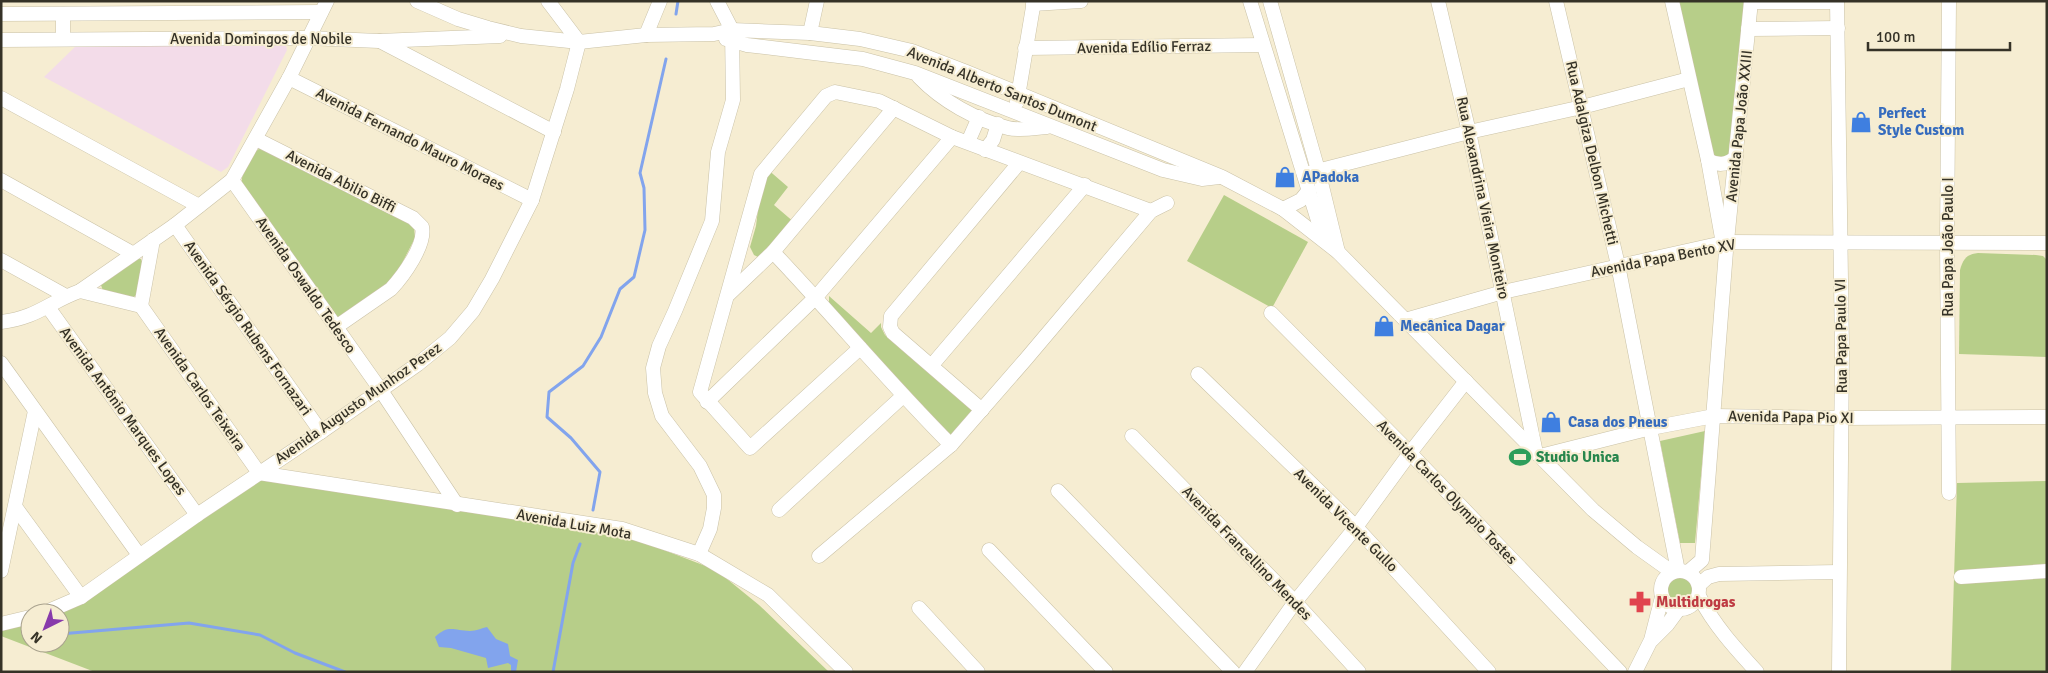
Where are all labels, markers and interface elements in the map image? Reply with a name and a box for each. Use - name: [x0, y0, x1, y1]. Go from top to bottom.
- scale bar: [1868, 20, 2010, 52]
- text: 100 m: [1876, 28, 1916, 46]
- street label: Avenida Domingos de Nobile: [170, 30, 352, 48]
- street label: Avenida Edílio Ferraz: [1077, 37, 1211, 57]
- street label: Avenida Alberto Santos Dumont: [904, 43, 1100, 135]
- street label: Avenida Papa João XXIII: [1722, 49, 1756, 203]
- street label: Rua Adalgiza Delbon Michetti: [1562, 59, 1622, 247]
- street label: Avenida Fernando Mauro Moraes: [313, 84, 507, 195]
- street label: Rua Alexandrina Vieira Monteiro: [1453, 95, 1513, 301]
- place label: Perfect Style Custom: [1878, 104, 1964, 139]
- shop icon: Perfect Style Custom: [1848, 109, 1874, 135]
- street label: Avenida Abilio Biffi: [283, 145, 399, 217]
- shop icon: APadoka: [1272, 164, 1298, 190]
- place label: APadoka: [1302, 168, 1359, 186]
- street label: Rua Papa João Paulo I: [1939, 177, 1957, 317]
- street label: Avenida Oswaldo Tedesco: [252, 213, 360, 357]
- street label: Avenida Papa Bento XV: [1589, 235, 1737, 281]
- street label: Avenida Sérgio Rubens Fornazari: [181, 237, 315, 419]
- street label: Rua Papa Paulo VI: [1831, 278, 1851, 394]
- shop icon: Mecânica Dagar: [1371, 313, 1397, 339]
- place label: Mecânica Dagar: [1400, 317, 1505, 335]
- street label: Avenida Antônio Marques Lopes: [56, 323, 190, 499]
- street label: Avenida Carlos Teixeira: [150, 324, 250, 454]
- street label: Avenida Augusto Munhoz Perez: [271, 338, 445, 468]
- street label: Avenida Papa Pio XI: [1728, 407, 1854, 427]
- shop icon: Casa dos Pneus: [1538, 409, 1564, 435]
- place label: Casa dos Pneus: [1568, 413, 1668, 431]
- street label: Avenida Carlos Olympio Tostes: [1373, 416, 1521, 568]
- sports icon: Studio Unica: [1507, 444, 1533, 470]
- place label: Studio Unica: [1536, 448, 1620, 466]
- street label: Avenida Vicente Gullo: [1290, 464, 1402, 576]
- street label: Avenida Francellino Mendes: [1178, 482, 1316, 624]
- street label: Avenida Luiz Mota: [515, 505, 633, 543]
- pharmacy icon: Multidrogas: [1627, 589, 1653, 615]
- place label: Multidrogas: [1656, 593, 1736, 611]
- north arrow: [20, 603, 70, 653]
- text: N: [27, 628, 46, 647]

